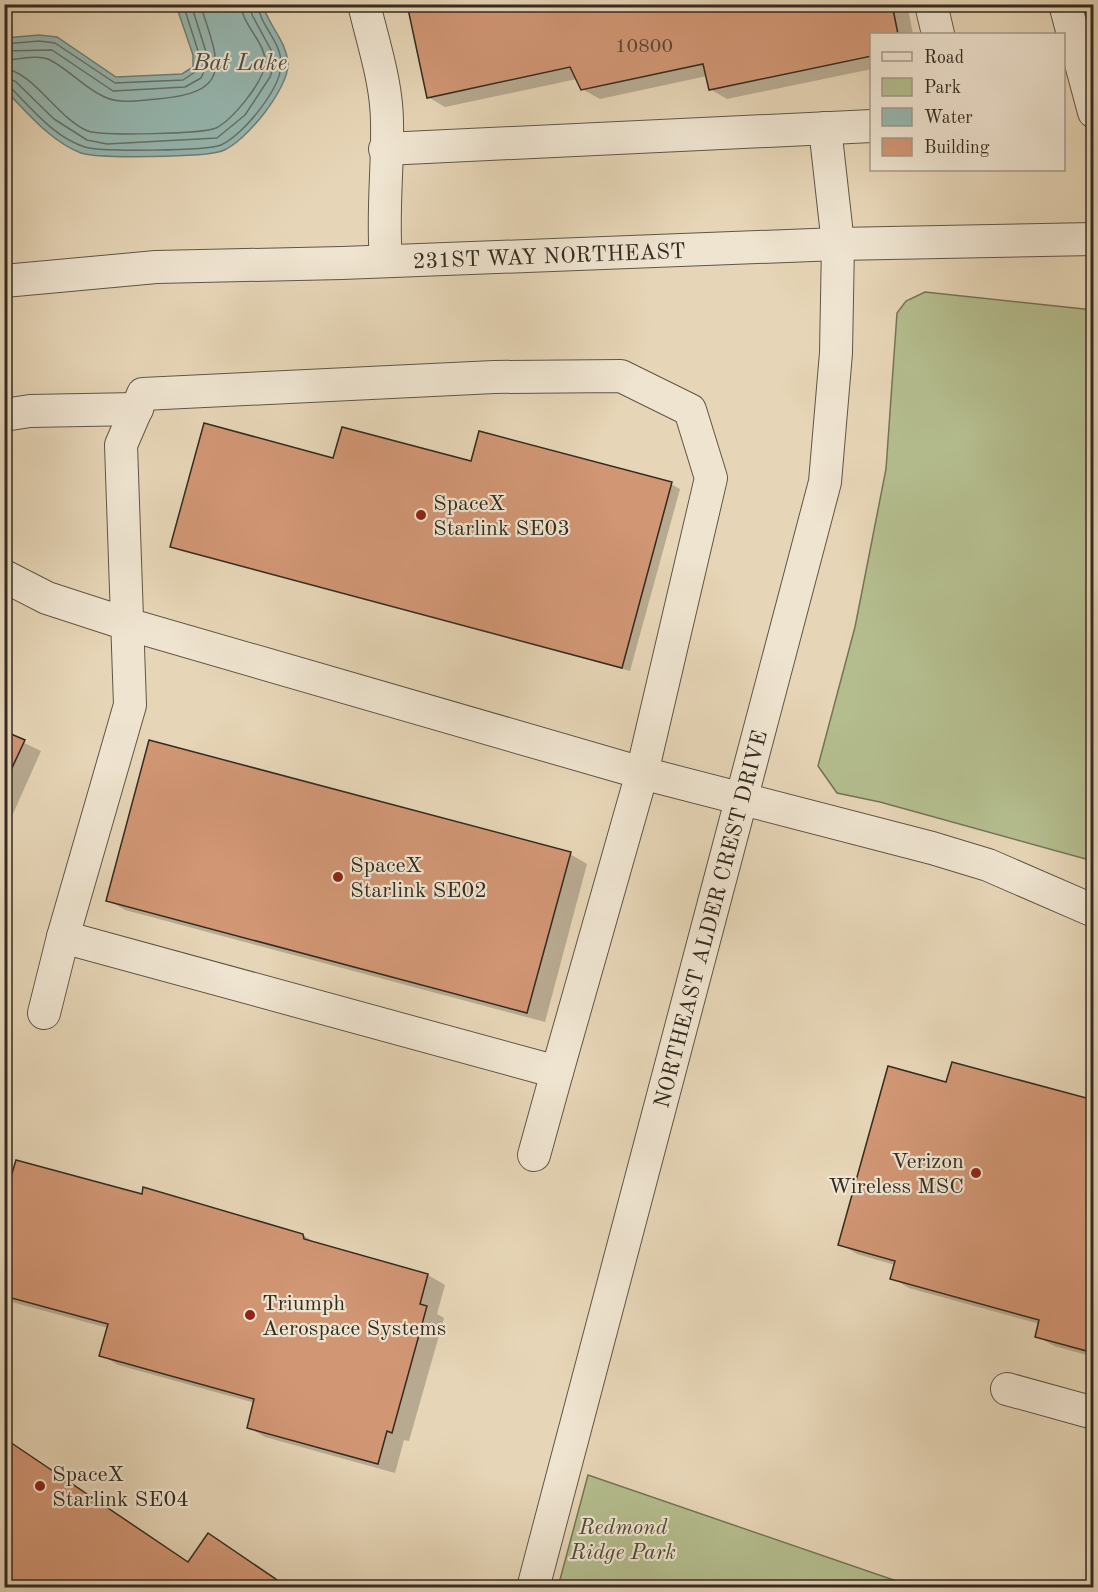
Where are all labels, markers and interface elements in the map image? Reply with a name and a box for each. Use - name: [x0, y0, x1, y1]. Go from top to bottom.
- legend: [870, 33, 1065, 171]
- house number: 10800: [615, 37, 673, 57]
- text: Road: [924, 49, 964, 67]
- water label: Bat Lake: [192, 52, 287, 76]
- text: Park: [924, 79, 961, 97]
- text: Water: [924, 109, 973, 127]
- text: Building: [924, 139, 990, 157]
- street label: 231ST WAY NORTHEAST: [412, 241, 686, 273]
- place label: SpaceX Starlink SE03: [433, 493, 570, 540]
- marker: SpaceX Starlink SE03: [414, 508, 428, 522]
- street label: NORTHEAST ALDER CREST DRIVE: [651, 728, 772, 1111]
- place label: SpaceX Starlink SE02: [350, 855, 487, 902]
- marker: SpaceX Starlink SE02: [331, 870, 345, 884]
- place label: Verizon Wireless MSC: [828, 1151, 964, 1198]
- marker: Verizon Wireless MSC: [969, 1166, 983, 1180]
- place label: Triumph Aerospace Systems: [262, 1293, 446, 1340]
- marker: Triumph Aerospace Systems: [243, 1308, 257, 1322]
- place label: SpaceX Starlink SE04: [52, 1464, 189, 1511]
- marker: SpaceX Starlink SE04: [33, 1479, 47, 1493]
- park label: Redmond Ridge Park: [569, 1517, 676, 1564]

